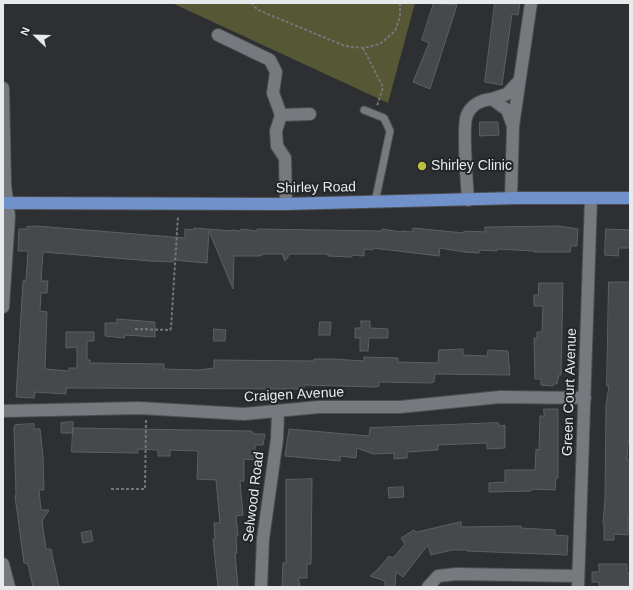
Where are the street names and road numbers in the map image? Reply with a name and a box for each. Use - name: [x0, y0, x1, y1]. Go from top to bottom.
- street label: Shirley Road: [276, 179, 356, 197]
- street label: Green Court Avenue: [559, 328, 581, 456]
- street label: Craigen Avenue: [244, 384, 344, 406]
- street label: Selwood Road: [240, 451, 268, 543]

